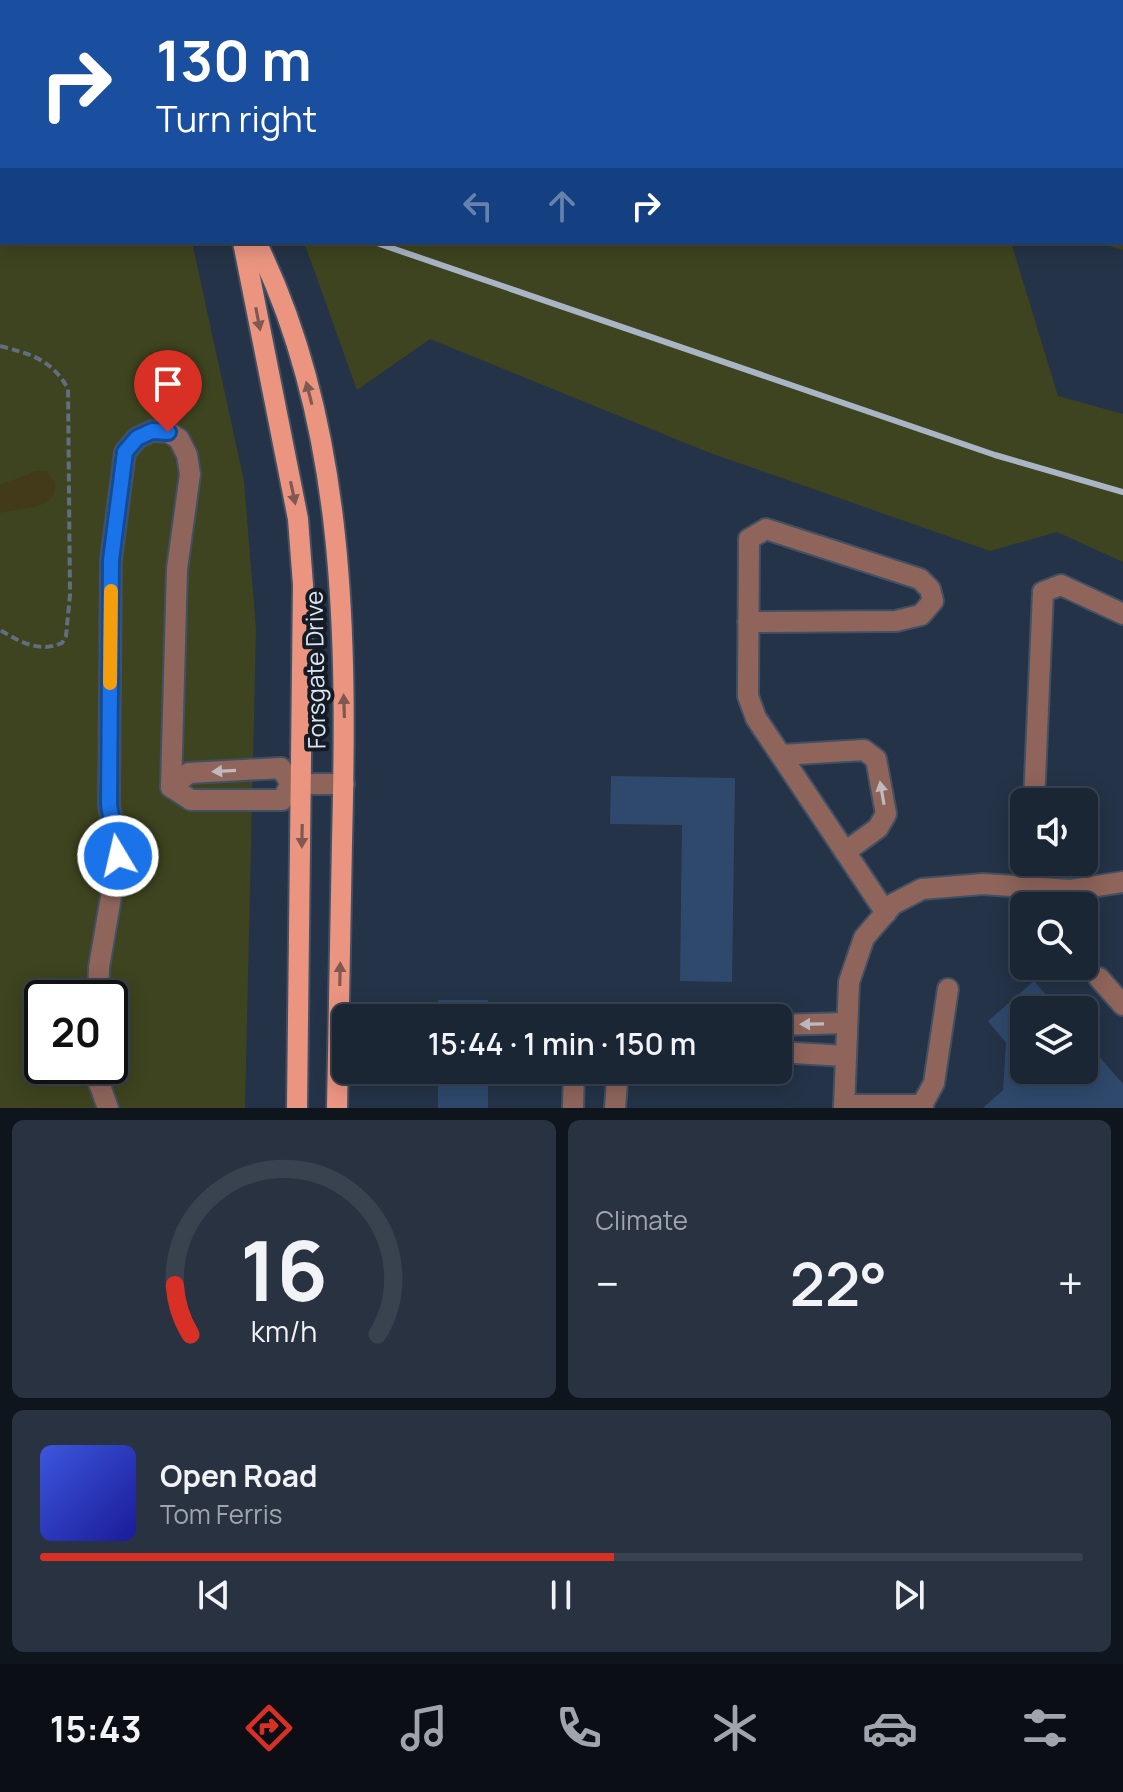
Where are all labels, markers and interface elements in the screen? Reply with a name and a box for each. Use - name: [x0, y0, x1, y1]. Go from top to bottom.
- text: 130 m: [156, 21, 312, 98]
- icon: right: [24, 32, 128, 136]
- text: Turn right: [156, 94, 317, 143]
- icon: left: [456, 184, 500, 228]
- icon: ahead: [540, 184, 584, 228]
- icon: right: [624, 184, 668, 228]
- one-way arrow: [253, 306, 265, 331]
- pin: [134, 350, 202, 432]
- icon: arrive: [146, 362, 190, 406]
- one-way arrow: [302, 380, 314, 405]
- one-way arrow: [287, 480, 300, 505]
- street label: Forsgate Drive: [297, 591, 332, 749]
- one-way arrow: [338, 693, 351, 718]
- one-way arrow: [211, 764, 236, 777]
- one-way arrow: [875, 780, 887, 805]
- map controls: [1010, 788, 1098, 1084]
- button: sound: [1010, 788, 1098, 876]
- position arrow: [76, 814, 160, 898]
- one-way arrow: [295, 824, 308, 849]
- button: search: [1010, 892, 1098, 980]
- one-way arrow: [333, 961, 346, 986]
- speed limit sign: 20: [24, 980, 128, 1084]
- button: layers: [1010, 996, 1098, 1084]
- one-way arrow: [799, 1018, 824, 1030]
- text: 15:44 · 1 min · 150 m: [428, 1023, 696, 1064]
- text: Climate: [596, 1202, 688, 1238]
- text: 16: [240, 1212, 328, 1326]
- text: 22°: [790, 1242, 887, 1324]
- text: −: [596, 1253, 619, 1313]
- text: +: [1058, 1253, 1083, 1313]
- text: km/h: [251, 1312, 317, 1351]
- text: Open Road: [160, 1455, 317, 1496]
- text: Tom Ferris: [160, 1496, 282, 1532]
- icon: previous: [192, 1573, 236, 1617]
- icon: pause: [539, 1573, 583, 1617]
- icon: next: [887, 1573, 931, 1617]
- icon: directions: [241, 1700, 297, 1756]
- icon: music: [396, 1700, 452, 1756]
- icon: phone: [551, 1700, 607, 1756]
- icon: climate: [707, 1700, 763, 1756]
- icon: car: [862, 1700, 918, 1756]
- icon: filters: [1017, 1700, 1073, 1756]
- text: 15:43: [50, 1704, 142, 1753]

